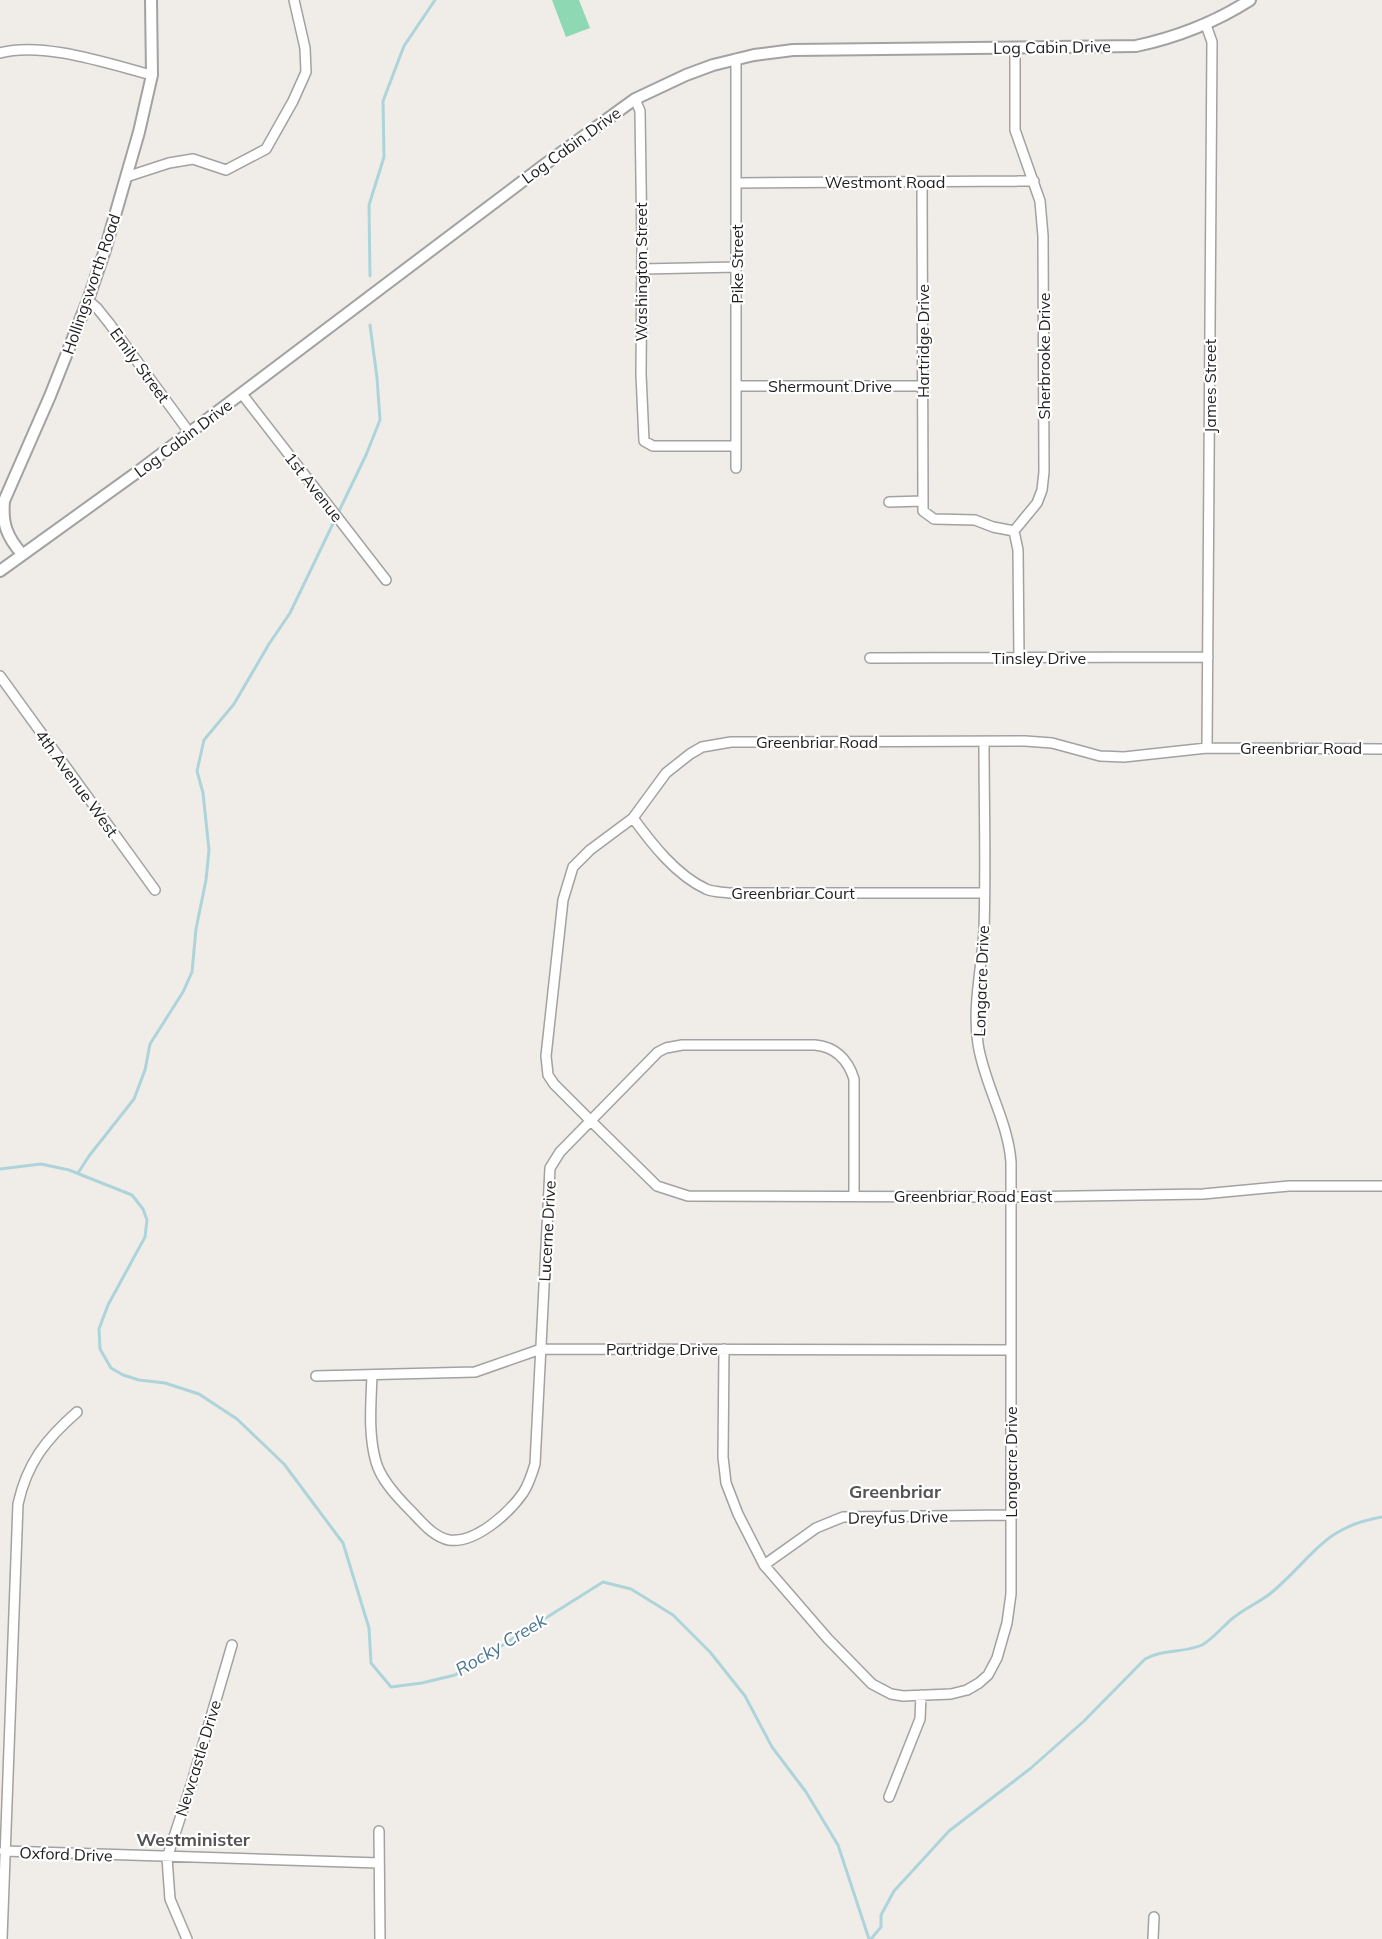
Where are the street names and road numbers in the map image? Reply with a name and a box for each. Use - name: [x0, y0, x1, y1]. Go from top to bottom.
- street label: Log Cabin Drive: [993, 36, 1111, 58]
- street label: Log Cabin Drive: [518, 102, 624, 188]
- street label: Westmont Road: [825, 172, 945, 192]
- street label: Washington Street: [631, 202, 651, 342]
- street label: Hollingsworth Road: [58, 211, 124, 357]
- street label: Pike Street: [727, 224, 747, 304]
- street label: Hartridge Drive: [913, 284, 933, 398]
- street label: Sherbrooke Drive: [1034, 292, 1054, 420]
- street label: Emily Street: [106, 324, 174, 407]
- street label: James Street: [1200, 339, 1220, 433]
- street label: Shermount Drive: [768, 376, 892, 396]
- street label: Log Cabin Drive: [130, 395, 236, 481]
- street label: 1st Avenue: [281, 448, 347, 526]
- street label: Tinsley Drive: [992, 648, 1086, 668]
- street label: 4th Avenue West: [31, 725, 123, 841]
- street label: Greenbriar Road: [756, 732, 878, 752]
- street label: Greenbriar Road: [1240, 738, 1362, 758]
- street label: Greenbriar Court: [731, 883, 855, 903]
- street label: Longacre Drive: [969, 925, 993, 1037]
- street label: Lucerne Drive: [534, 1180, 560, 1282]
- street label: Greenbriar Road East: [894, 1186, 1053, 1206]
- street label: Partridge Drive: [606, 1339, 718, 1359]
- street label: Longacre Drive: [1001, 1406, 1021, 1518]
- street label: Dreyfus Drive: [848, 1506, 948, 1528]
- street label: Newcastle Drive: [171, 1697, 225, 1819]
- street label: Oxford Drive: [19, 1842, 113, 1866]

